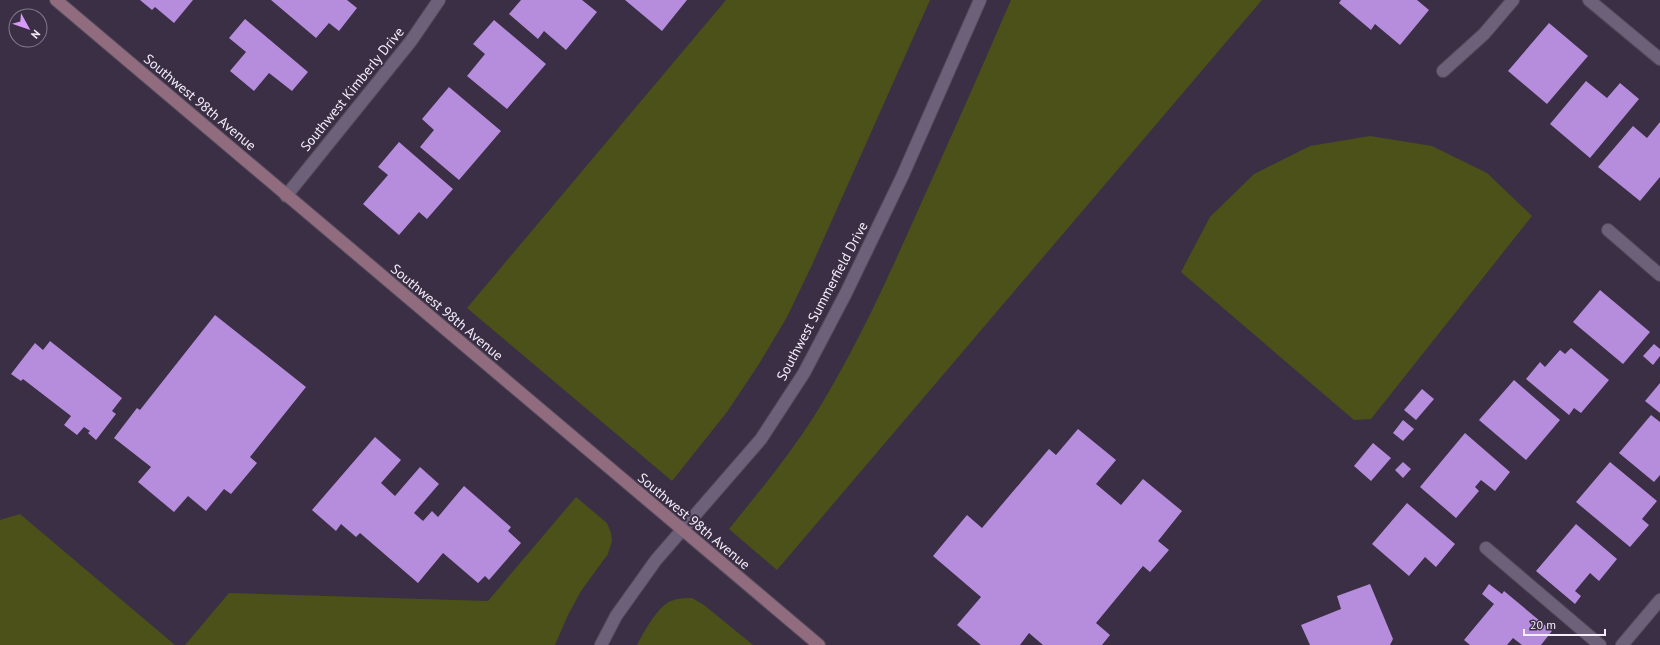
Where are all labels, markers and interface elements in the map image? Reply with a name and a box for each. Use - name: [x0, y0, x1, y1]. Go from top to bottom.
- north arrow: [8, 8, 48, 48]
- street label: Southwest Kimberly Drive: [296, 23, 408, 155]
- text: N: [28, 27, 43, 42]
- street label: Southwest 98th Avenue: [140, 50, 260, 154]
- street label: Southwest Summerfield Drive: [772, 218, 872, 384]
- street label: Southwest 98th Avenue: [387, 260, 507, 364]
- street label: Southwest 98th Avenue: [634, 469, 754, 573]
- scale bar: [1524, 611, 1605, 637]
- text: 20 m: [1530, 617, 1556, 632]

